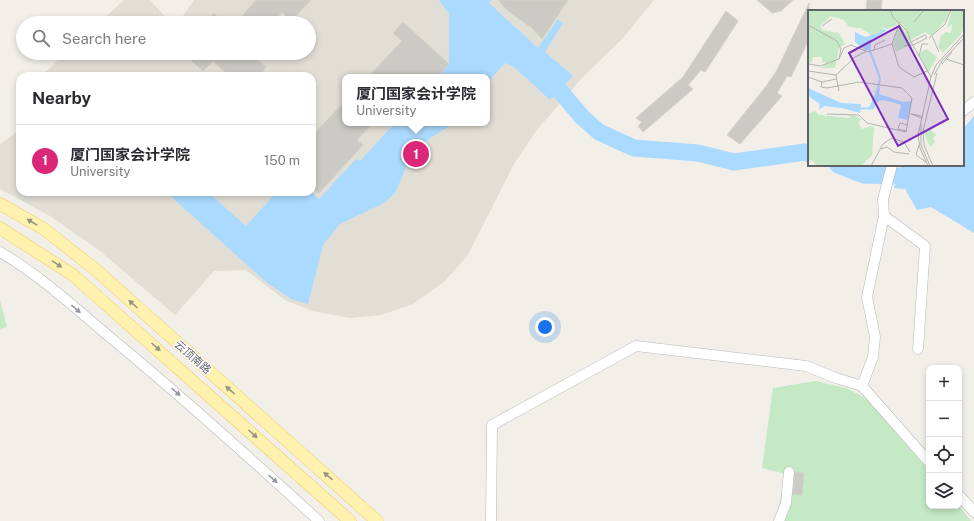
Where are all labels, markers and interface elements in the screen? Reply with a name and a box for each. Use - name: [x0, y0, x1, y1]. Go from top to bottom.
- inset map: [808, 10, 964, 166]
- search box: [16, 16, 316, 60]
- icon: search: [30, 27, 52, 49]
- text: Search here: [62, 30, 146, 47]
- popup: [342, 74, 490, 126]
- text: 厦门国家会计学院: [356, 85, 476, 102]
- text: Nearby: [32, 88, 91, 108]
- text: University: [356, 103, 416, 118]
- pin: 1: [403, 139, 429, 169]
- text: 厦门国家会计学院: [70, 146, 190, 163]
- text: 1: [42, 153, 48, 168]
- text: 150 m: [264, 153, 300, 168]
- text: University: [70, 164, 130, 179]
- one-way arrow: [26, 219, 38, 226]
- one-way arrow: [52, 260, 62, 268]
- one-way arrow: [128, 299, 138, 308]
- one-way arrow: [71, 304, 81, 313]
- your location: [535, 317, 555, 337]
- street label: 云顶南路: [172, 338, 214, 376]
- one-way arrow: [152, 342, 161, 351]
- map controls: [926, 365, 962, 509]
- button: +: [926, 365, 962, 401]
- one-way arrow: [225, 385, 235, 394]
- one-way arrow: [170, 388, 181, 397]
- button: −: [926, 401, 962, 437]
- one-way arrow: [248, 429, 259, 438]
- button: locate: [926, 437, 962, 473]
- one-way arrow: [323, 471, 333, 480]
- button: layers: [926, 473, 962, 509]
- one-way arrow: [268, 474, 277, 483]

